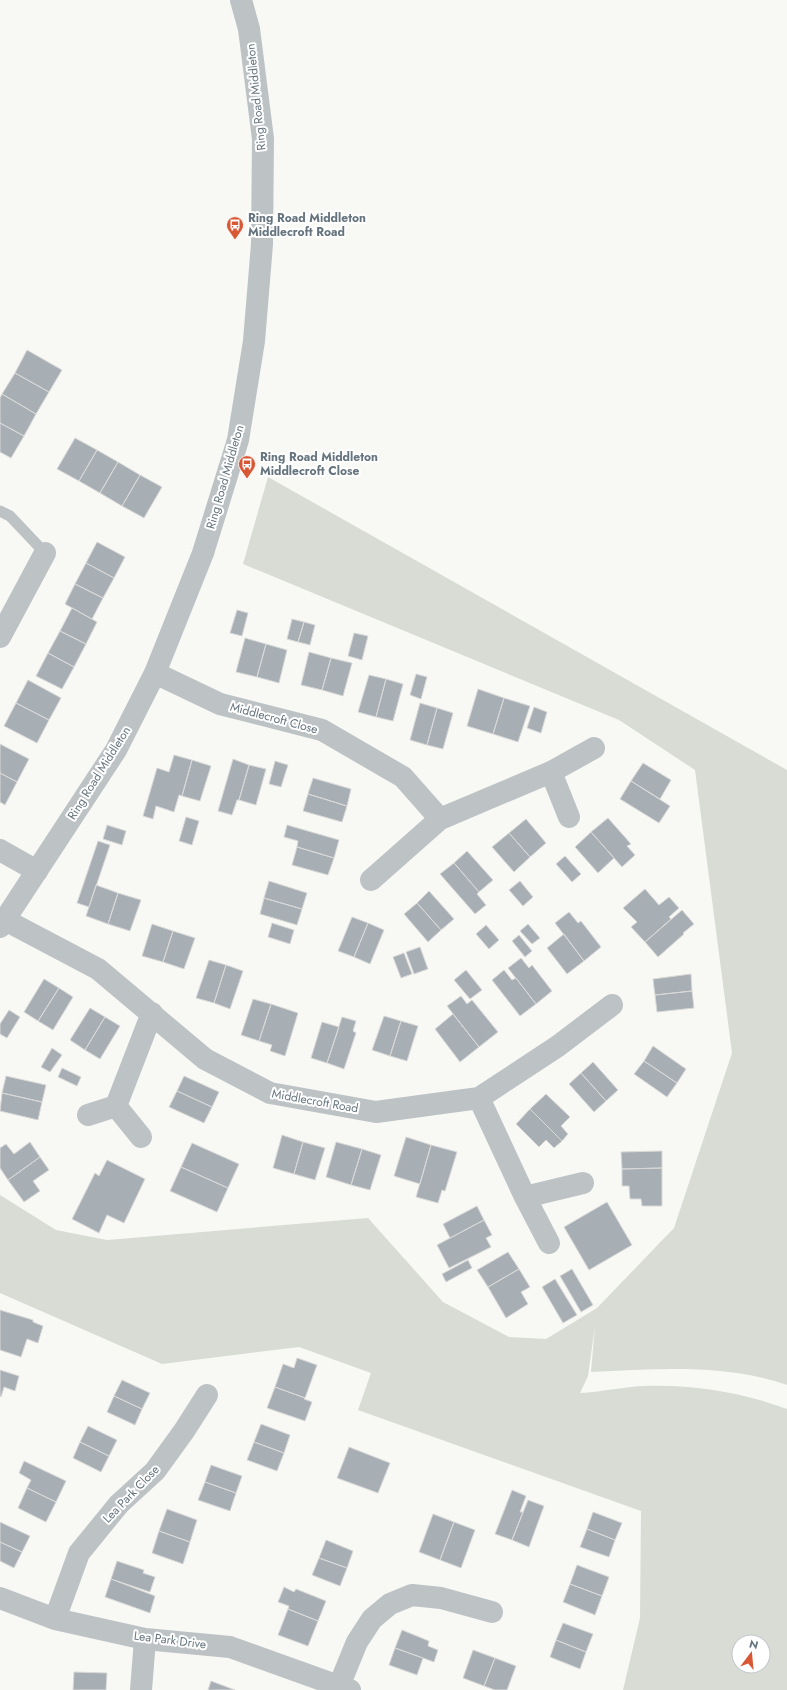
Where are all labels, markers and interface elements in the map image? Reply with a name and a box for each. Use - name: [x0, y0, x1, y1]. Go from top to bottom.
- street label: Ring Road Middleton: [241, 43, 271, 151]
- place label: Ring Road Middleton Middlecroft Road: [248, 209, 366, 241]
- bus stop icon: Ring Road Middleton Middlecroft Road: [225, 215, 245, 240]
- street label: Ring Road Middleton: [202, 423, 248, 531]
- place label: Ring Road Middleton Middlecroft Close: [260, 448, 378, 480]
- bus stop icon: Ring Road Middleton Middlecroft Close: [237, 454, 257, 479]
- street label: Middlecroft Close: [228, 698, 320, 738]
- street label: Ring Road Middleton: [63, 723, 135, 823]
- street label: Middlecroft Road: [270, 1085, 360, 1117]
- street label: Lea Park Close: [99, 1461, 163, 1527]
- street label: Lea Park Drive: [133, 1627, 207, 1653]
- north arrow: [731, 1634, 771, 1674]
- text: N: [747, 1635, 760, 1653]

